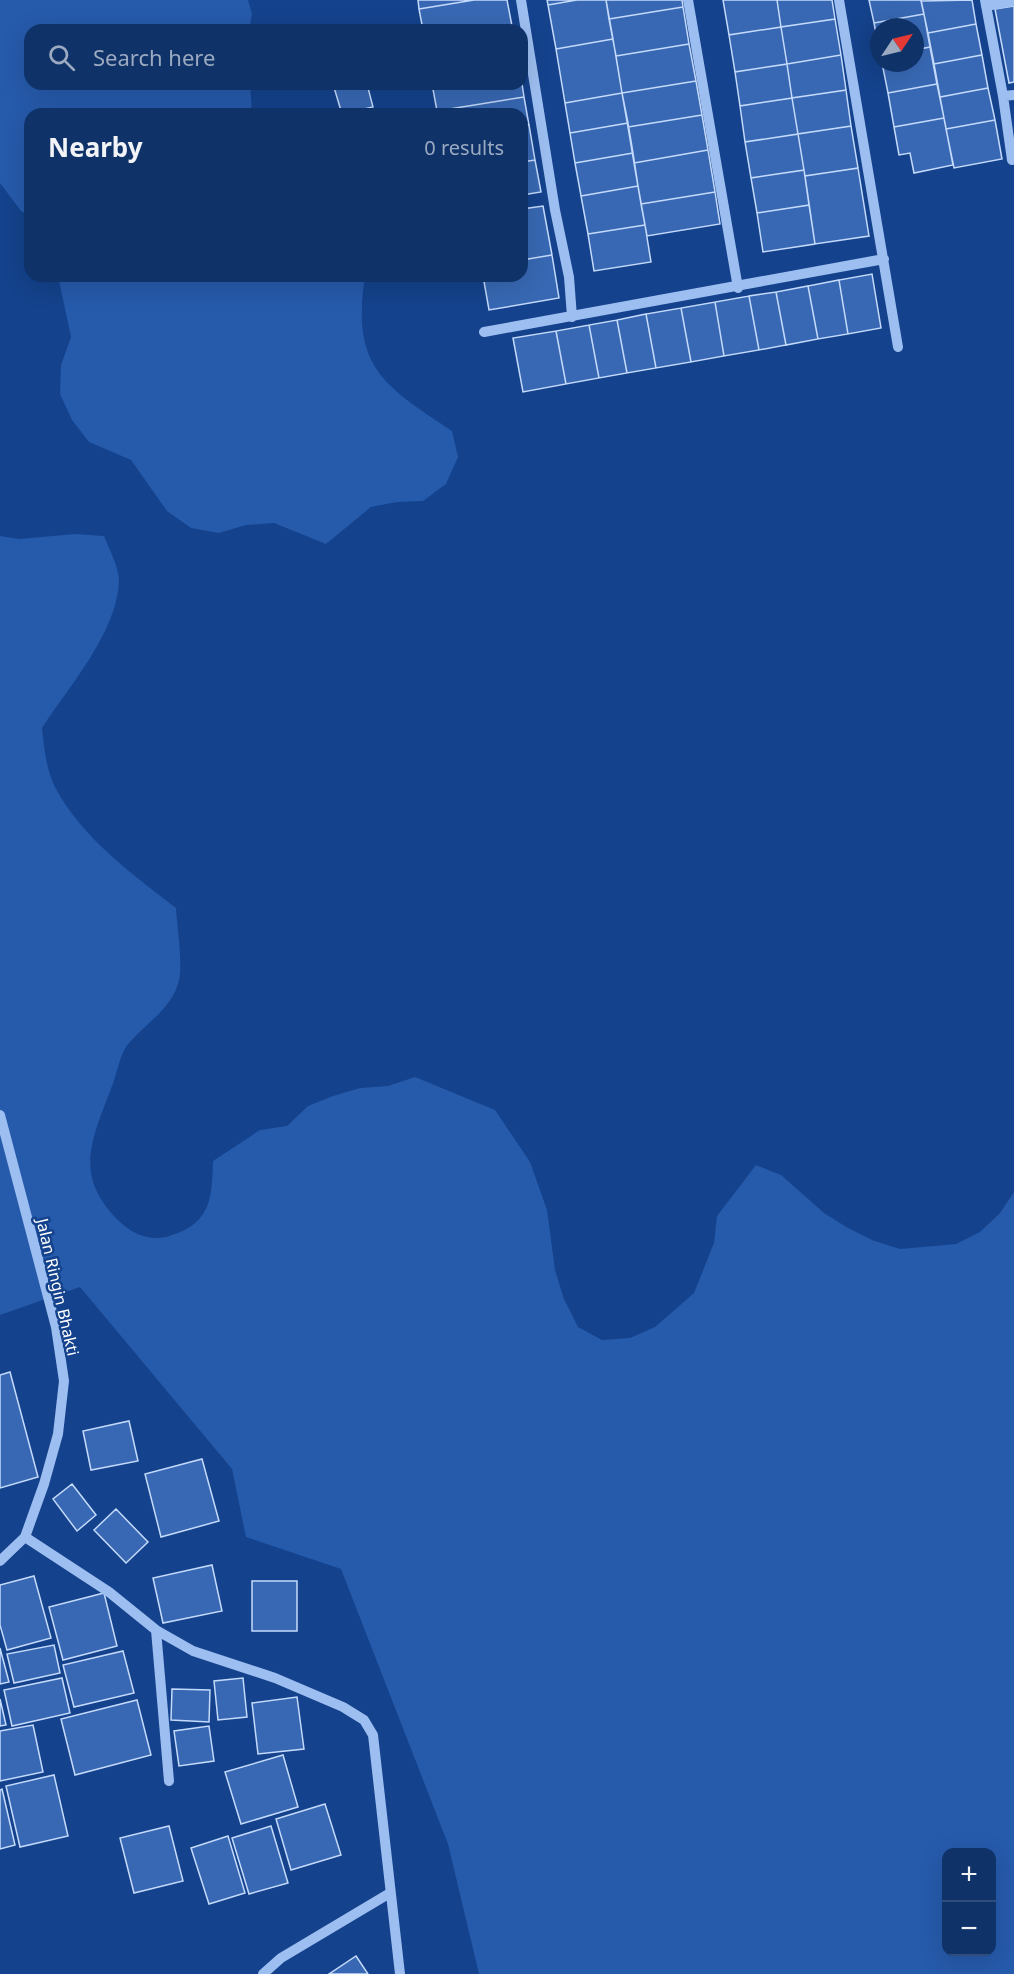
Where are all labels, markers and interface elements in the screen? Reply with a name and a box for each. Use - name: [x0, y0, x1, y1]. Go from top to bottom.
- north arrow: [870, 18, 924, 72]
- search box: [24, 24, 528, 90]
- icon: search: [45, 41, 78, 74]
- text: Search here: [93, 42, 215, 72]
- text: Nearby: [48, 129, 143, 165]
- text: 0 results: [424, 134, 504, 161]
- street label: Jalan Ringin Bhakti: [31, 1214, 84, 1358]
- map controls: [942, 1848, 996, 1956]
- button: +: [942, 1848, 996, 1902]
- button: −: [942, 1902, 996, 1956]

